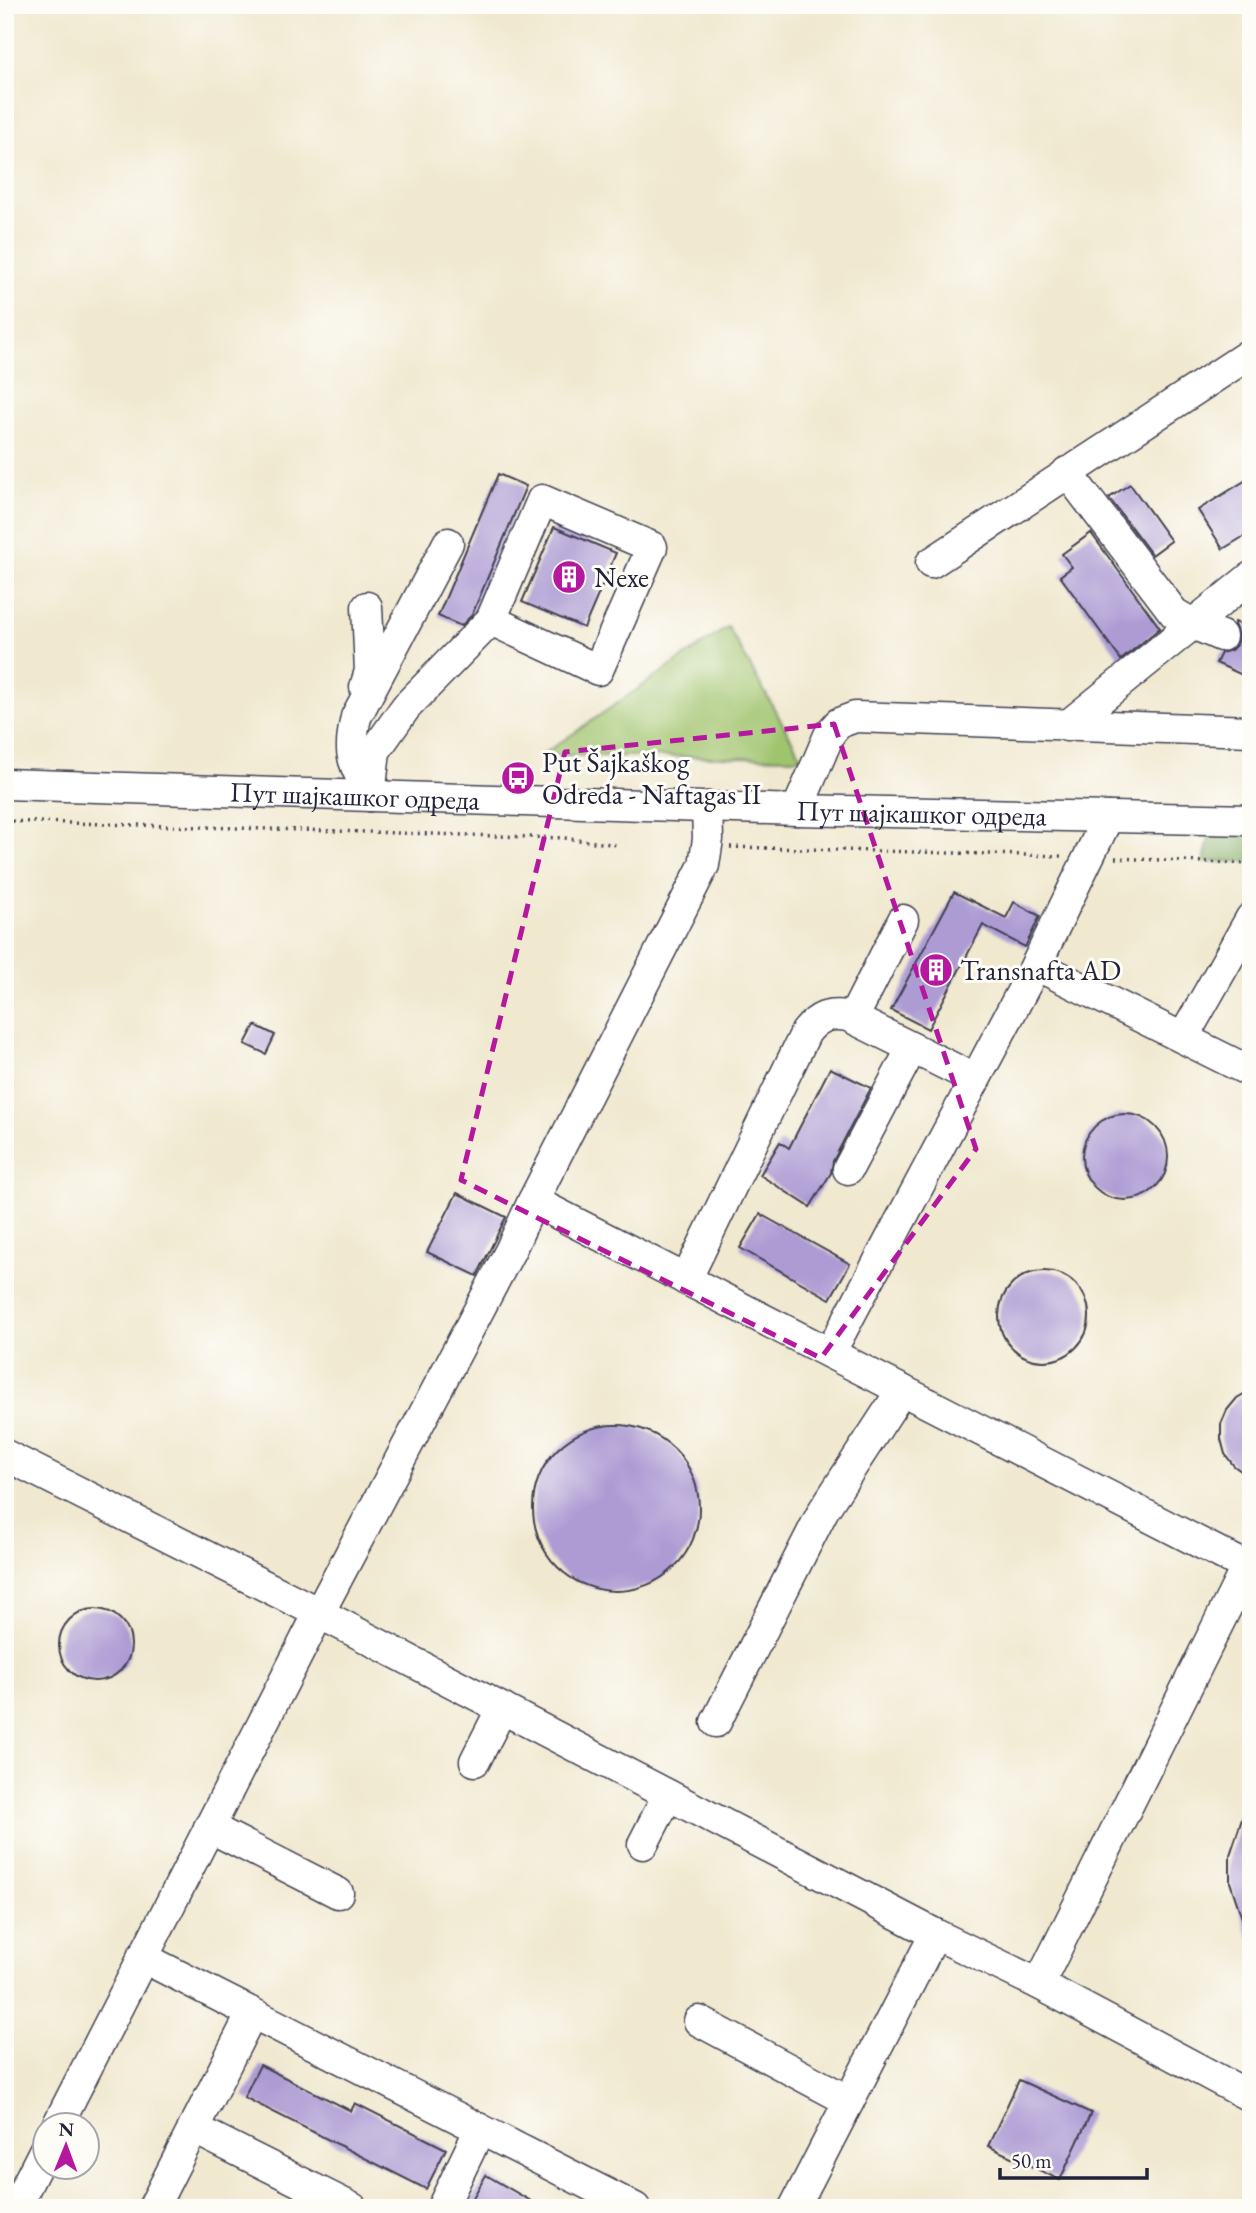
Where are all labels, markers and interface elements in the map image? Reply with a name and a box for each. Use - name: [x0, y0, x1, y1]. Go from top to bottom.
- building icon: Nexe: [550, 558, 588, 596]
- place label: Nexe: [594, 559, 649, 595]
- place label: Put Šajkaškog Odreda - Naftagas II: [542, 744, 761, 812]
- bus stop icon: Put Šajkaškog Odreda - Naftagas II: [499, 759, 537, 797]
- street label: Пут шајкашког одреда: [229, 773, 481, 818]
- street label: Пут шајкашког одреда: [796, 792, 1048, 834]
- building icon: Transnafta AD: [917, 951, 955, 989]
- place label: Transnafta AD: [960, 952, 1121, 988]
- north arrow: [32, 2112, 102, 2182]
- text: N: [58, 2117, 75, 2142]
- scale bar: [1000, 2136, 1148, 2180]
- text: 50 m: [1011, 2147, 1052, 2174]

